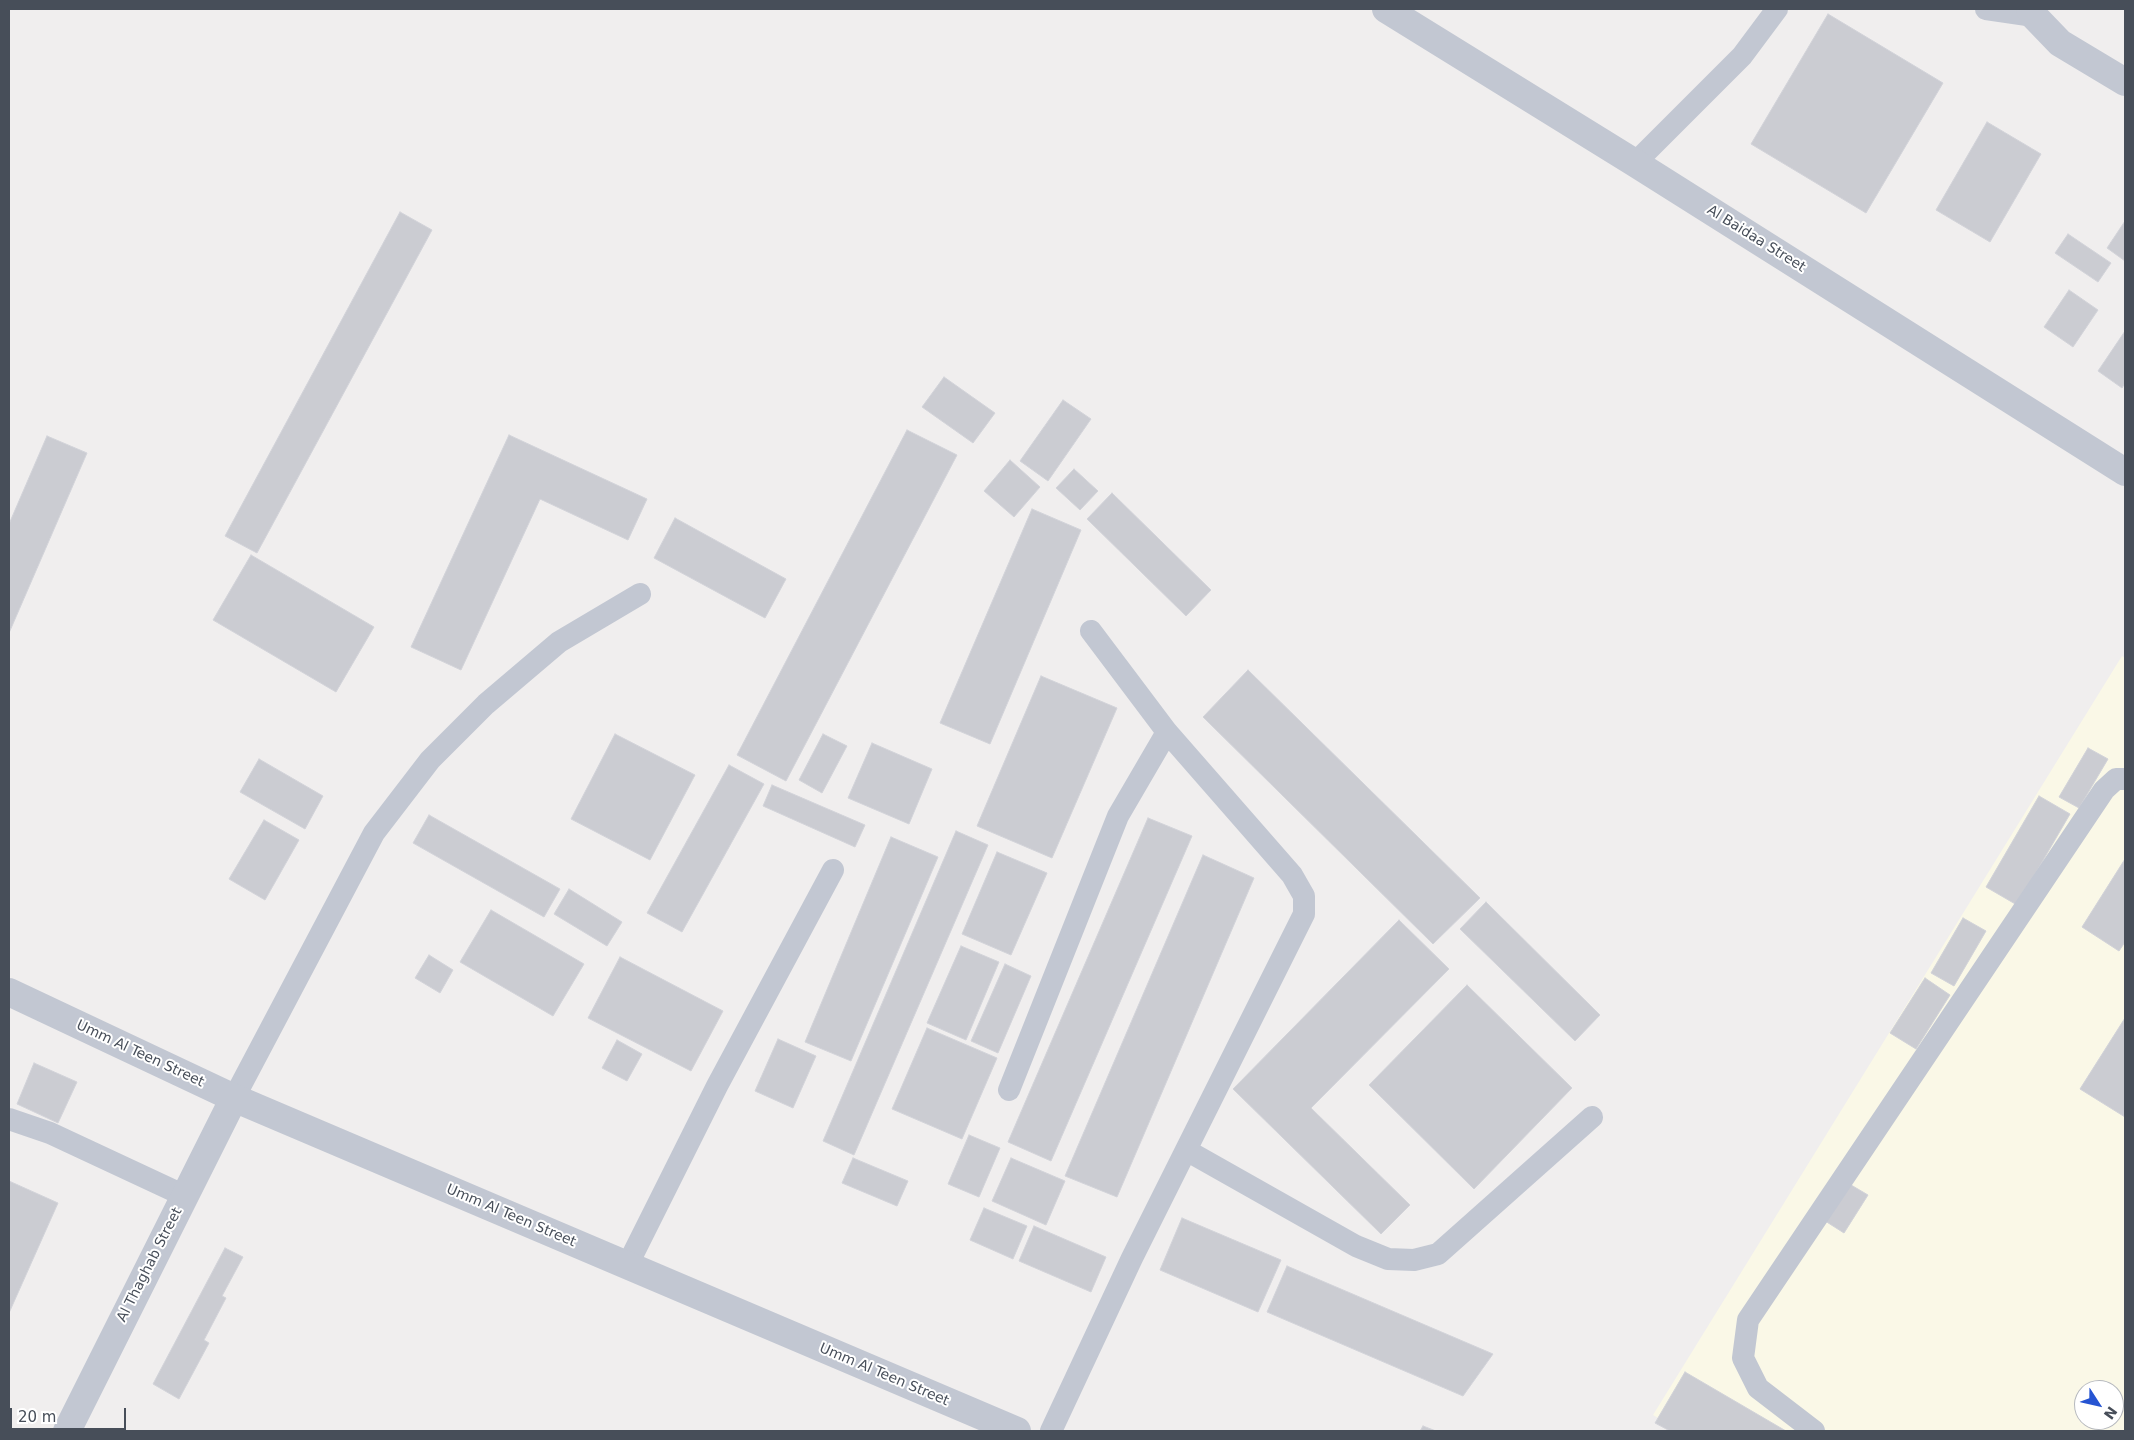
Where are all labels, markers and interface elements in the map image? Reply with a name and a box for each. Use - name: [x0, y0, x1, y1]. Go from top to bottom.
- street label: Al Baidaa Street: [1704, 202, 1808, 276]
- street label: Umm Al Teen Street: [73, 1017, 207, 1091]
- street label: Umm Al Teen Street: [444, 1181, 578, 1251]
- street label: Al Thaghab Street: [114, 1205, 186, 1325]
- street label: Umm Al Teen Street: [817, 1340, 951, 1410]
- north arrow: [2074, 1380, 2124, 1430]
- scale bar: [12, 1398, 129, 1430]
- text: N: [2101, 1404, 2120, 1422]
- text: 20 m: [18, 1408, 56, 1426]

